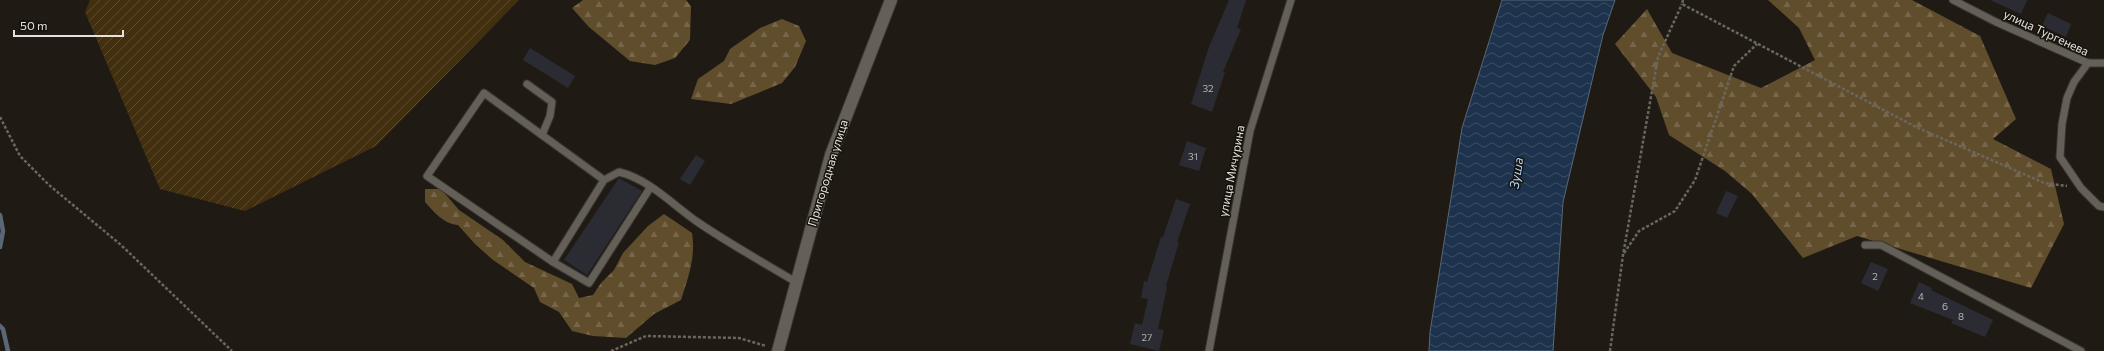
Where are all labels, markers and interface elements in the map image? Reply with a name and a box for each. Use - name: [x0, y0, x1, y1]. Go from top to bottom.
- street label: улица Тургенева: [2002, 6, 2091, 58]
- scale bar: [14, 12, 123, 38]
- text: 50 m: [20, 18, 48, 32]
- house number: 32: [1202, 82, 1214, 94]
- street label: Пригородная улица: [804, 118, 850, 228]
- street label: улица Мичурина: [1215, 124, 1247, 218]
- house number: 31: [1188, 150, 1198, 162]
- water label: Зуша: [1506, 156, 1526, 190]
- house number: 2: [1872, 270, 1878, 282]
- house number: 4: [1918, 290, 1924, 302]
- house number: 6: [1942, 300, 1948, 312]
- house number: 8: [1958, 310, 1964, 322]
- house number: 27: [1142, 331, 1152, 343]

